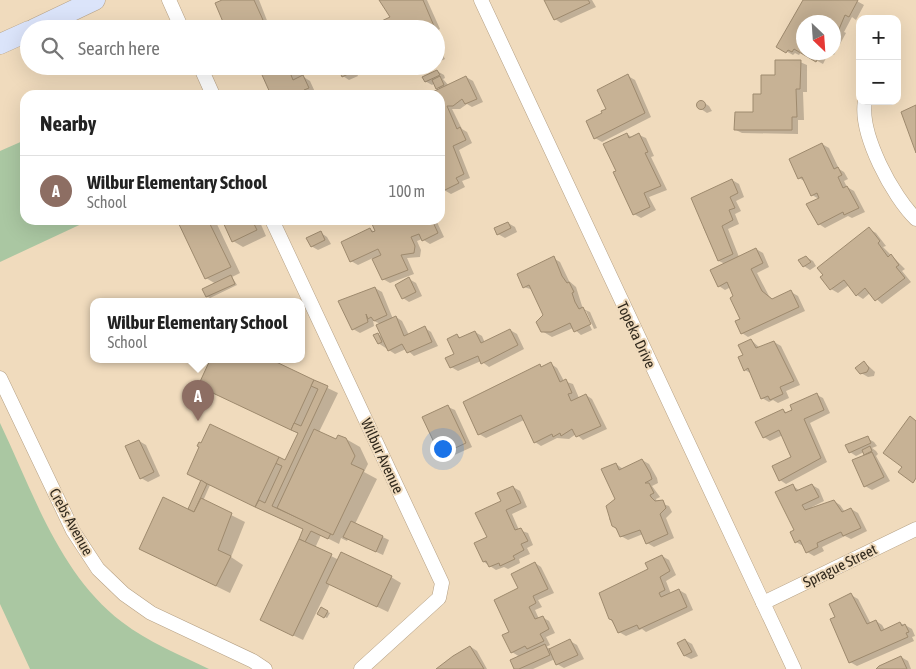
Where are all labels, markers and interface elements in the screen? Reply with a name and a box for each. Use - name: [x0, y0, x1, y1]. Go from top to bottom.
- north arrow: [796, 15, 841, 60]
- map controls: [856, 15, 901, 105]
- button: +: [856, 15, 901, 60]
- search box: [20, 20, 445, 75]
- icon: search: [38, 34, 66, 62]
- text: Search here: [78, 37, 160, 59]
- button: −: [856, 60, 901, 105]
- text: Nearby: [40, 111, 96, 135]
- text: Wilbur Elementary School: [87, 171, 267, 193]
- text: A: [52, 182, 60, 200]
- text: 100 m: [389, 182, 425, 200]
- text: School: [87, 193, 127, 211]
- popup: [90, 298, 305, 363]
- street label: Topeka Drive: [614, 299, 659, 371]
- text: Wilbur Elementary School: [107, 311, 288, 333]
- text: School: [107, 333, 147, 351]
- pin: A: [182, 380, 214, 421]
- street label: Wilbur Avenue: [358, 416, 407, 496]
- your location: [430, 436, 456, 462]
- street label: Crebs Avenue: [46, 485, 97, 558]
- street label: Sprague Street: [800, 540, 879, 591]

